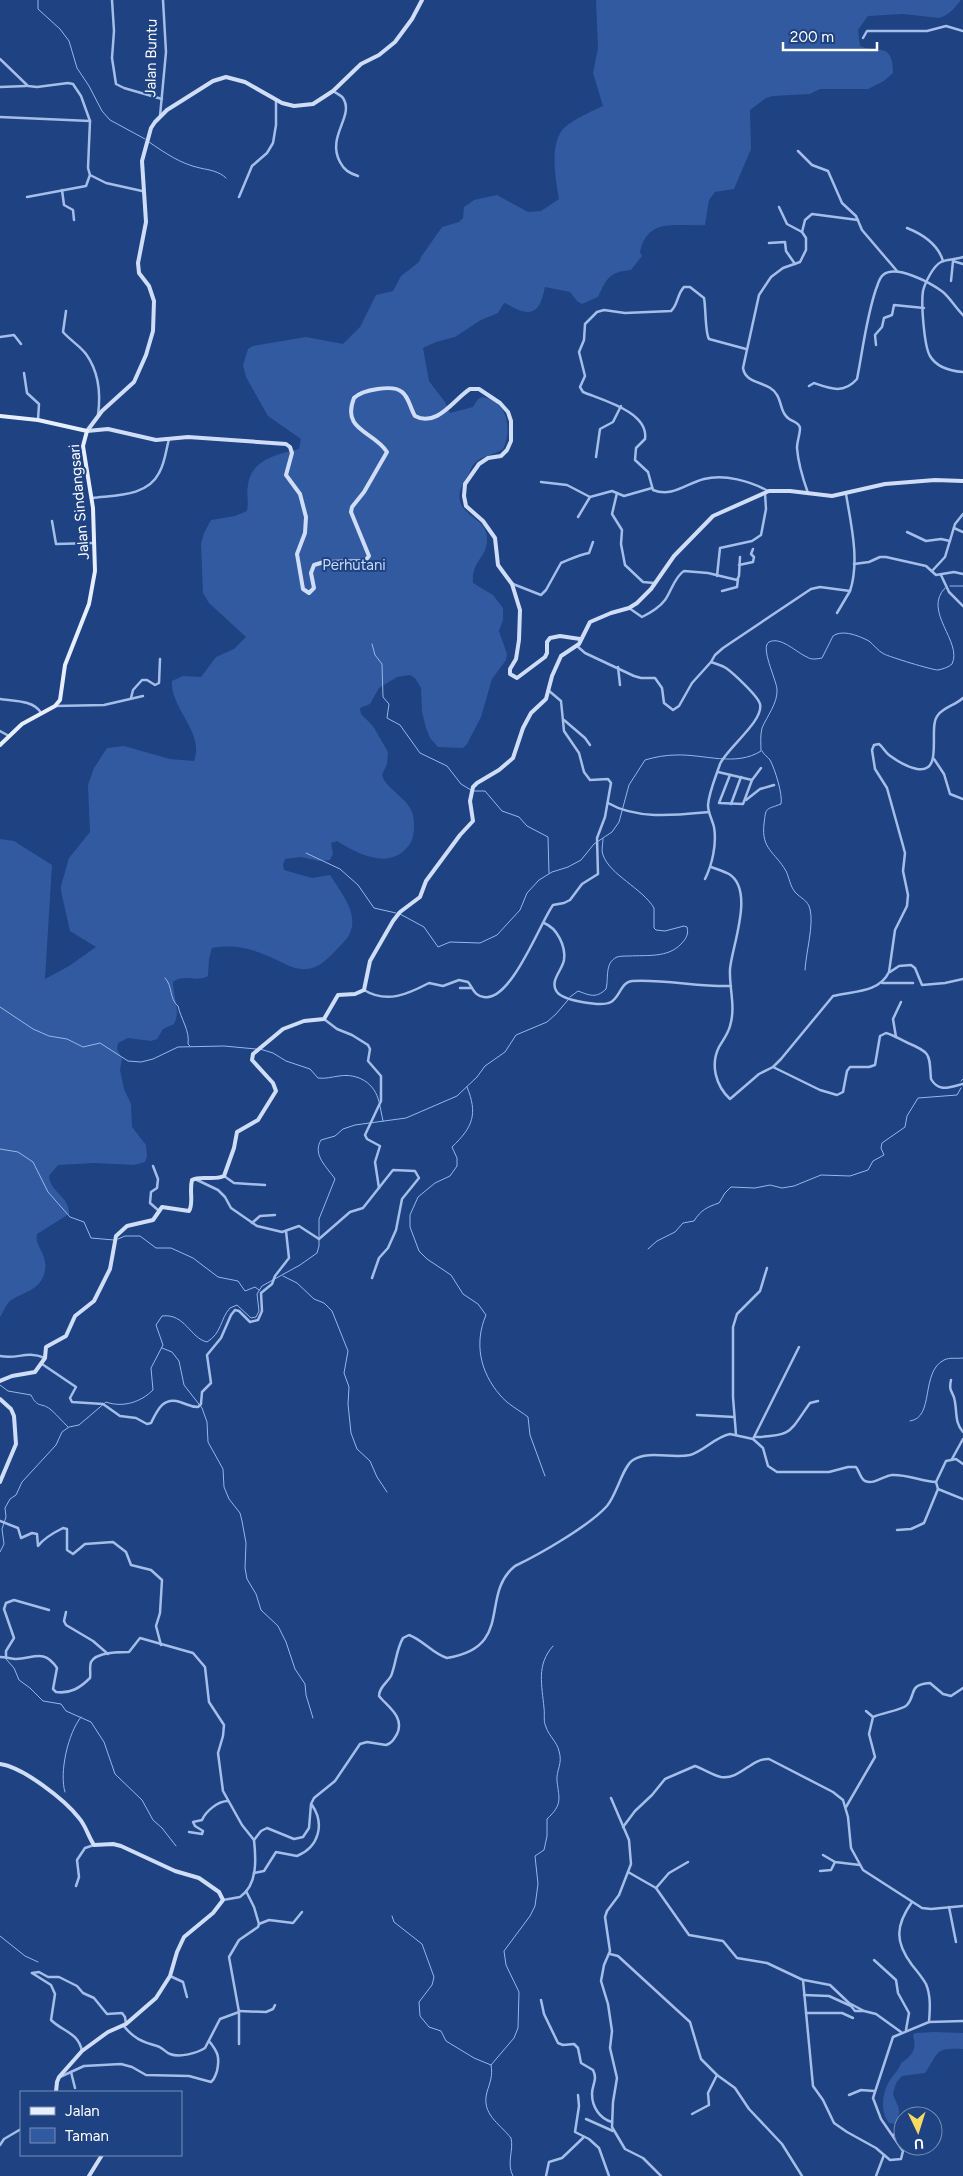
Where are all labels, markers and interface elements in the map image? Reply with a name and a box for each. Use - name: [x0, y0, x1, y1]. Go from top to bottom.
- street label: Jalan Buntu: [141, 19, 161, 97]
- scale bar: [783, 20, 877, 52]
- text: 200 m: [790, 28, 834, 46]
- street label: Jalan Sindangsari: [65, 443, 93, 561]
- park label: Perhutani: [322, 556, 386, 574]
- legend: [20, 2091, 182, 2156]
- text: Jalan: [65, 2102, 100, 2120]
- north arrow: [893, 2106, 943, 2156]
- text: Taman: [65, 2127, 109, 2145]
- text: U: [913, 2135, 924, 2152]

